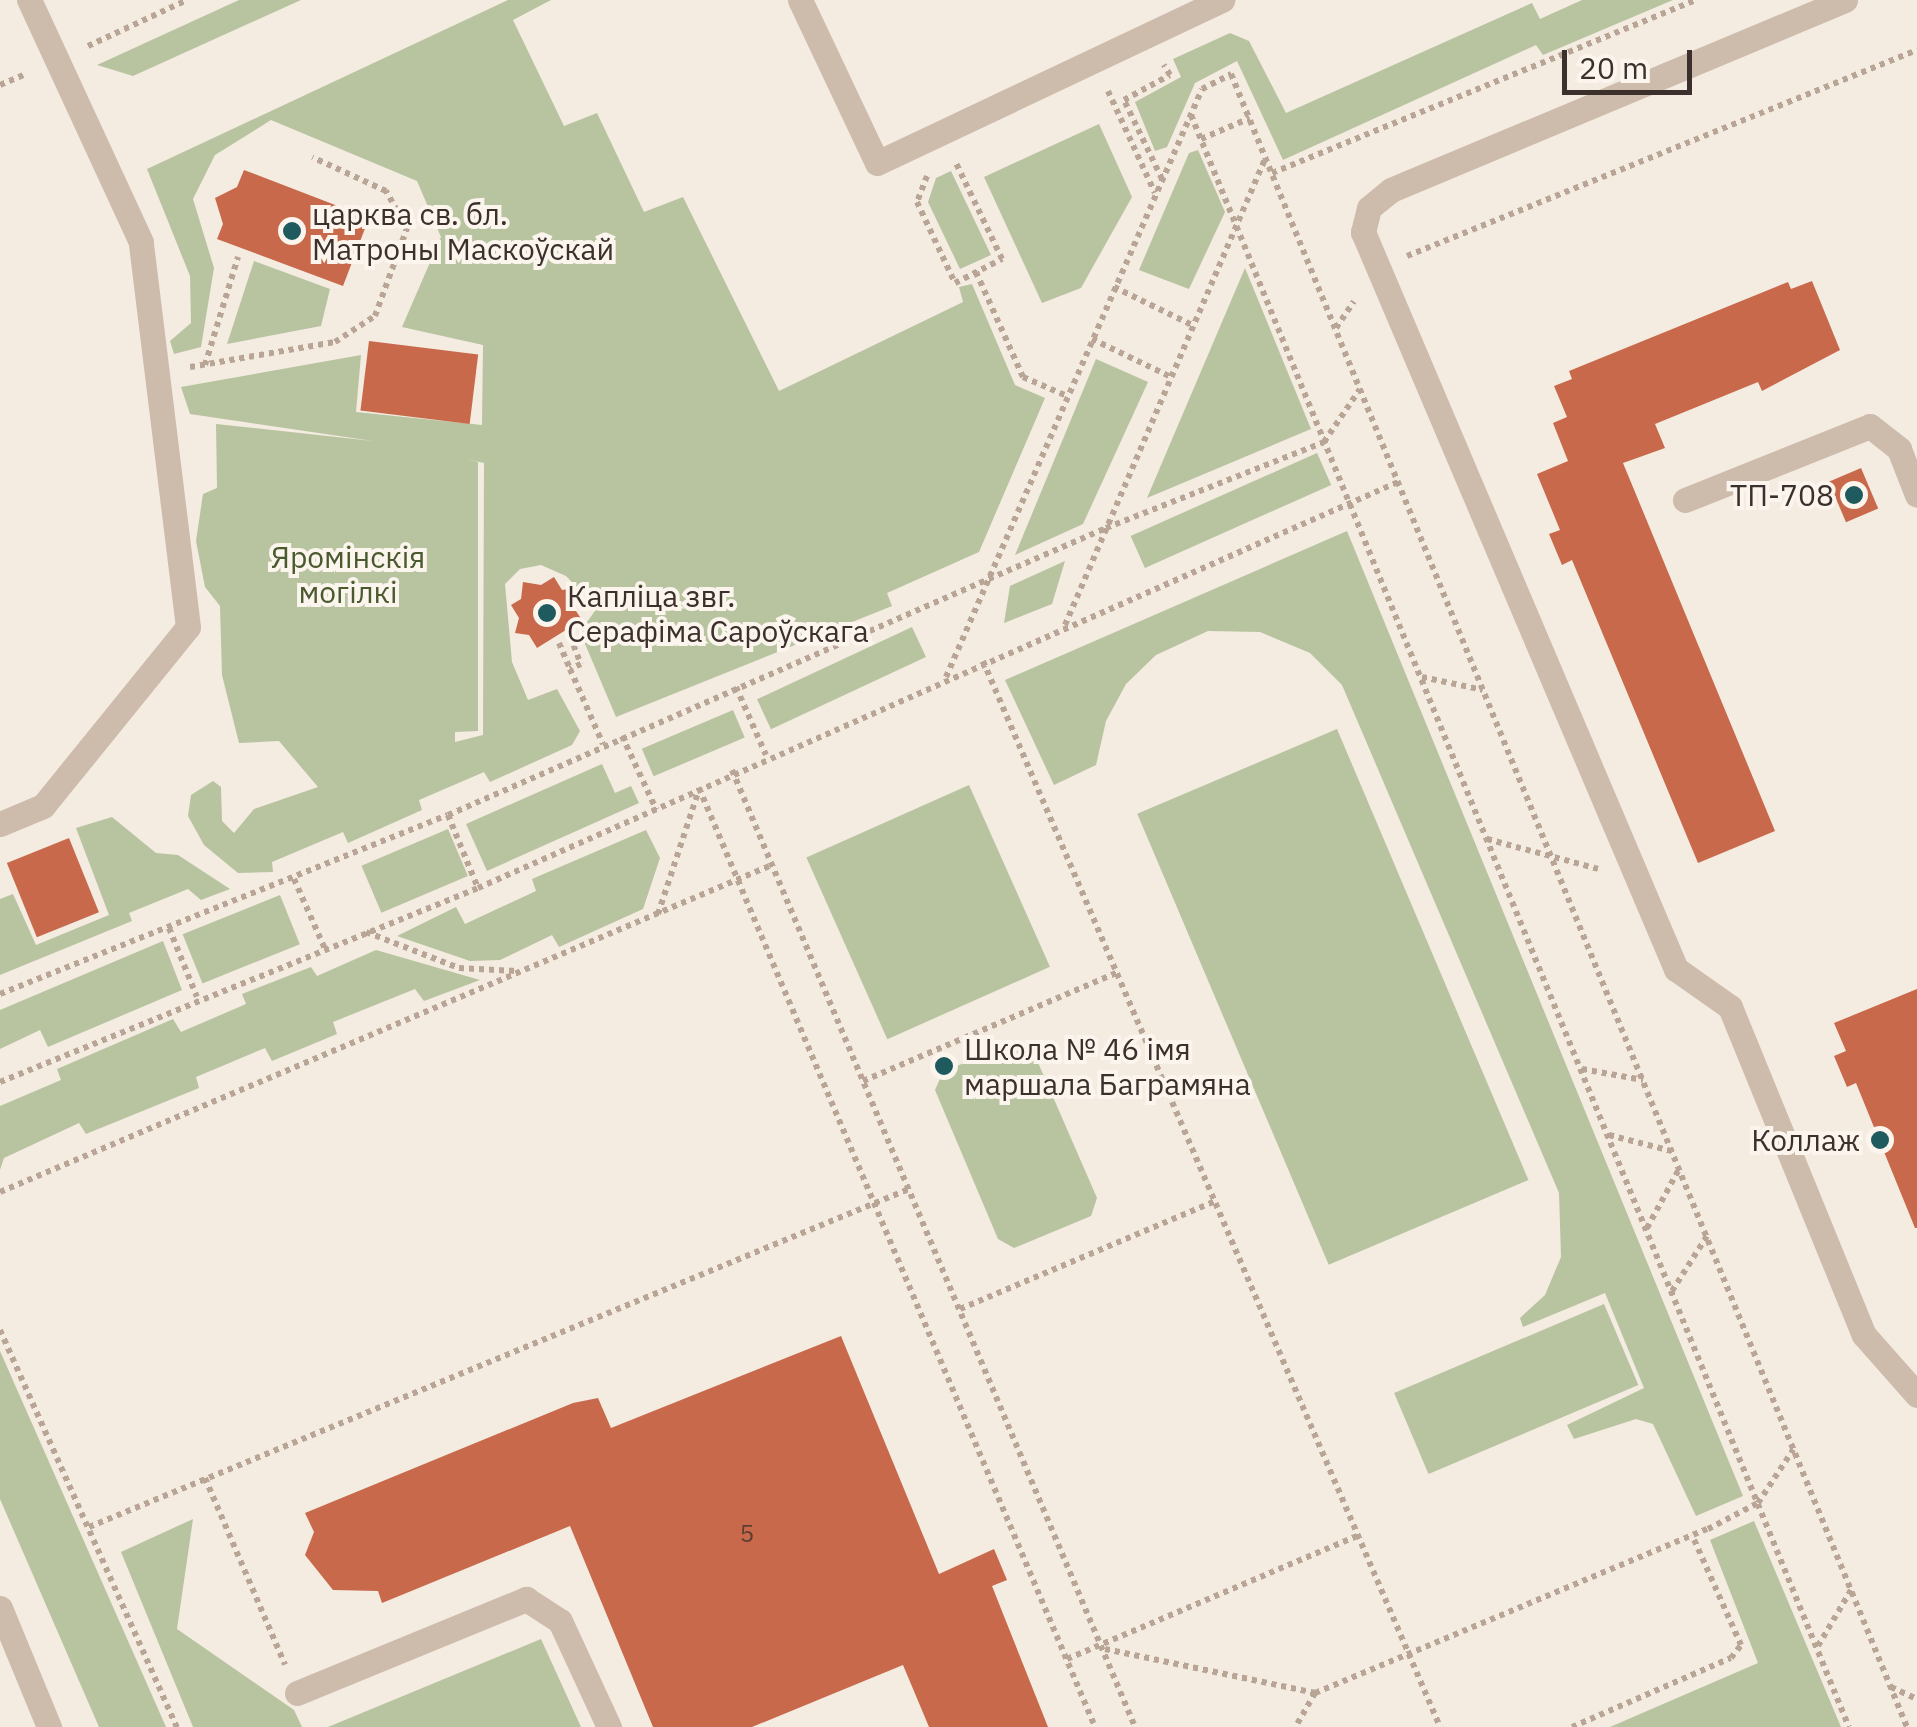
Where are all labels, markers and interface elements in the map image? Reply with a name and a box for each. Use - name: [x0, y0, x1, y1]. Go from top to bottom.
- scale bar: [1567, 30, 1697, 92]
- text: 20 m: [1579, 48, 1648, 87]
- place label: царква св. бл. Матроны Маскоўскай: [312, 196, 614, 266]
- marker: царква св. бл. Матроны Маскоўскай: [281, 220, 303, 242]
- place label: ТП-708: [1730, 477, 1834, 513]
- marker: ТП-708: [1843, 484, 1865, 506]
- park label: Яромінскія могілкі: [271, 539, 425, 610]
- place label: Капліца звг. Серафіма Сароўскага: [567, 578, 869, 648]
- marker: Капліца звг. Серафіма Сароўскага: [536, 602, 558, 624]
- place label: Школа № 46 імя маршала Баграмяна: [964, 1031, 1251, 1102]
- marker: Школа № 46 імя маршала Баграмяна: [933, 1055, 955, 1077]
- place label: Коллаж: [1751, 1122, 1860, 1158]
- marker: Коллаж: [1869, 1129, 1891, 1151]
- house number: 5: [740, 1518, 754, 1548]

